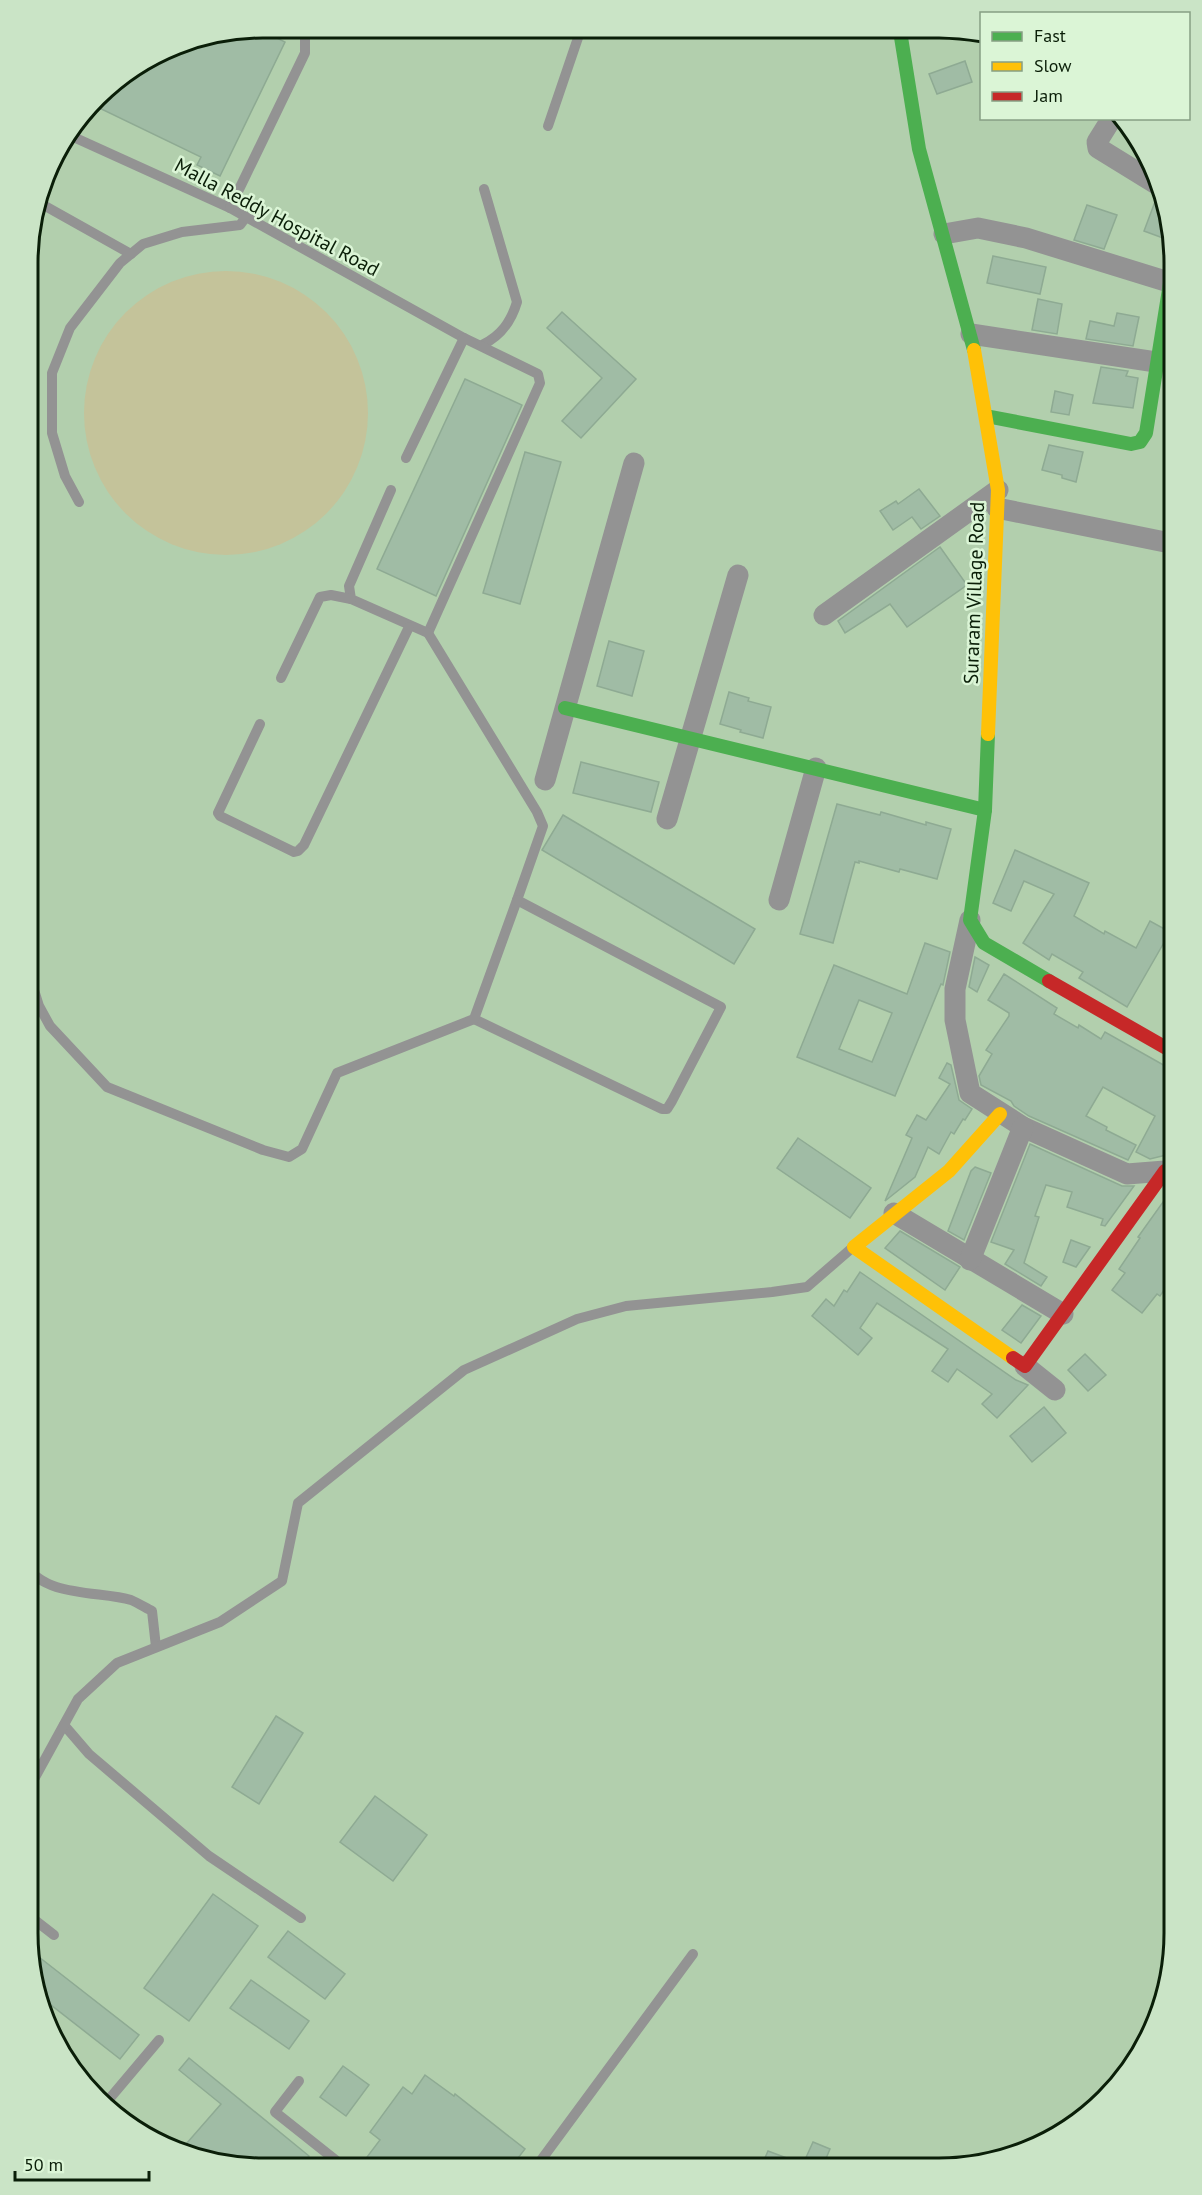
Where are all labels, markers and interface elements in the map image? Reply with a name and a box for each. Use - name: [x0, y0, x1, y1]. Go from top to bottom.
- legend: [980, 12, 1190, 120]
- text: Fast: [1034, 24, 1066, 47]
- text: Slow: [1034, 54, 1072, 77]
- text: Jam: [1033, 84, 1063, 107]
- street label: Malla Reddy Hospital Road: [170, 152, 384, 282]
- street label: Suraram Village Road: [958, 501, 990, 685]
- scale bar: [15, 2144, 148, 2182]
- text: 50 m: [24, 2153, 63, 2176]

